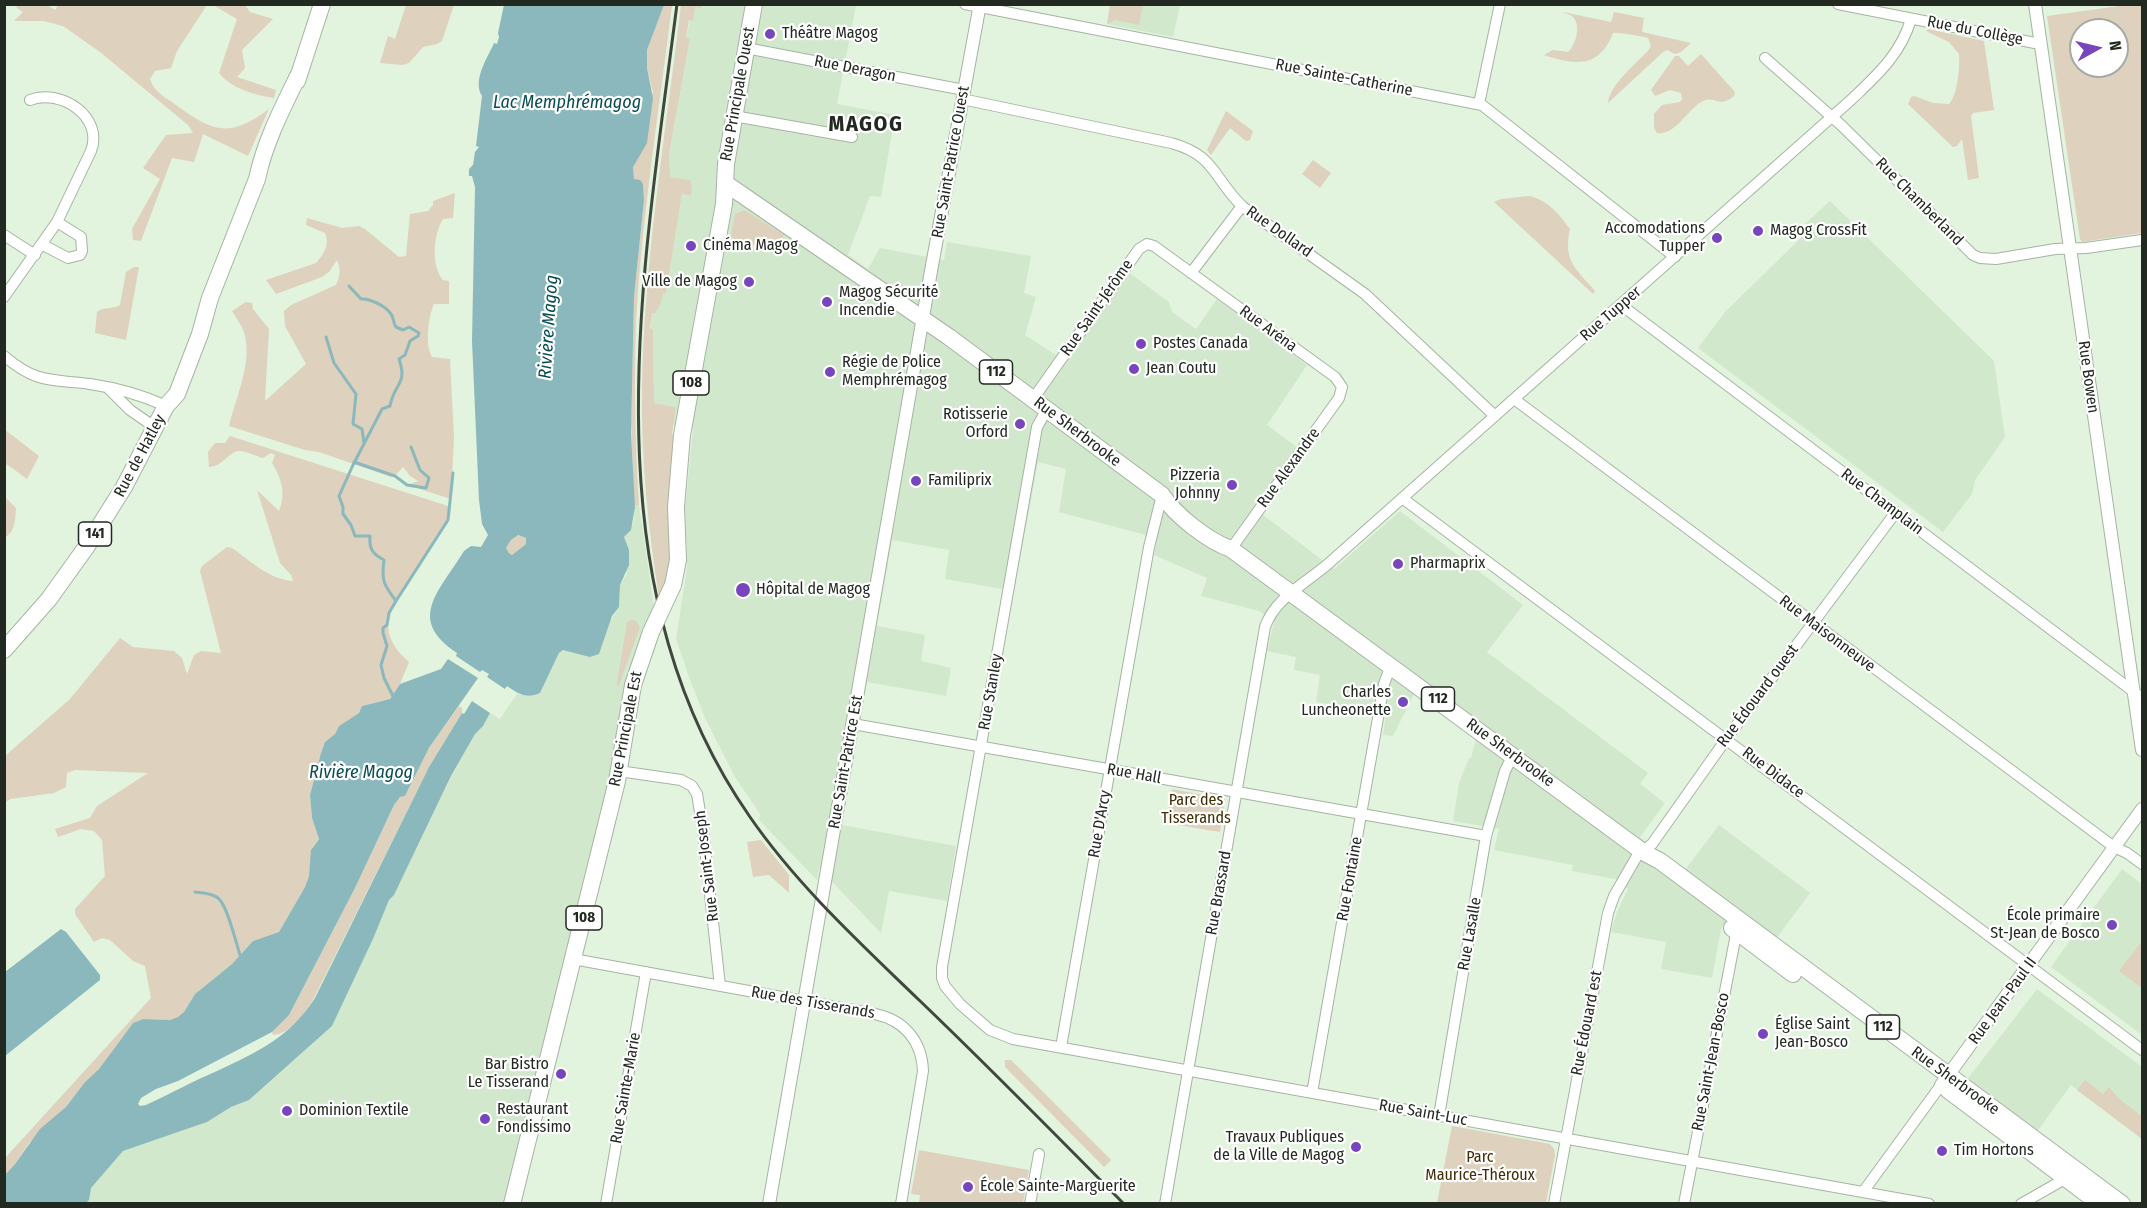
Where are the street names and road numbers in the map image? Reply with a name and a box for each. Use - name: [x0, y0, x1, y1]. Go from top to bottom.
- street label: Rue du Collège: [1926, 12, 2024, 50]
- street label: Rue Principale Ouest: [717, 25, 759, 163]
- street label: Rue Deragon: [813, 52, 897, 86]
- street label: Rue Sainte-Catherine: [1274, 55, 1414, 101]
- street label: Rue Saint-Patrice Ouest: [928, 84, 974, 240]
- street label: Rue Chamberland: [1871, 154, 1967, 250]
- street label: Rue Dollard: [1242, 202, 1316, 262]
- street label: Rue Saint-Jérôme: [1057, 256, 1137, 360]
- street label: Rue Tupper: [1577, 282, 1645, 346]
- street label: Rue Aréna: [1235, 302, 1301, 356]
- street label: Rue Bowen: [2073, 340, 2103, 414]
- road number: 112: [980, 360, 1012, 384]
- road number: 108: [673, 371, 709, 395]
- street label: Rue Sherbrooke: [1030, 393, 1124, 471]
- street label: Rue de Hatley: [110, 411, 170, 501]
- street label: Rue Alexandre: [1254, 424, 1324, 512]
- street label: Rue Champlain: [1837, 465, 1927, 539]
- road number: 141: [78, 522, 112, 546]
- street label: Rue Maisonneuve: [1775, 592, 1879, 676]
- street label: Rue Édouard ouest: [1713, 641, 1803, 751]
- street label: Rue Stanley: [975, 652, 1007, 732]
- street label: Rue Principale Est: [605, 670, 647, 788]
- road number: 112: [1422, 687, 1454, 711]
- street label: Rue Saint-Patrice Est: [825, 694, 867, 830]
- street label: Rue Sherbrooke: [1462, 715, 1558, 791]
- street label: Rue Didace: [1738, 743, 1808, 803]
- street label: Rue Hall: [1105, 760, 1163, 788]
- street label: Rue D'Arcy: [1085, 789, 1115, 859]
- street label: Rue Saint-Joseph: [691, 809, 723, 923]
- street label: Rue Fontaine: [1333, 835, 1367, 923]
- street label: Rue Brassard: [1202, 849, 1236, 937]
- street label: Rue Lasalle: [1454, 896, 1486, 972]
- road number: 108: [566, 906, 602, 930]
- street label: Rue Jean-Paul II: [1965, 954, 2041, 1048]
- street label: Rue Édouard est: [1567, 969, 1607, 1077]
- street label: Rue des Tisserands: [750, 983, 876, 1023]
- street label: Rue Saint-Jean-Bosco: [1688, 991, 1734, 1133]
- road number: 112: [1866, 1015, 1900, 1039]
- street label: Rue Sainte-Marie: [607, 1031, 645, 1145]
- street label: Rue Sherbrooke: [1907, 1043, 2003, 1119]
- street label: Rue Saint-Luc: [1377, 1096, 1469, 1130]

